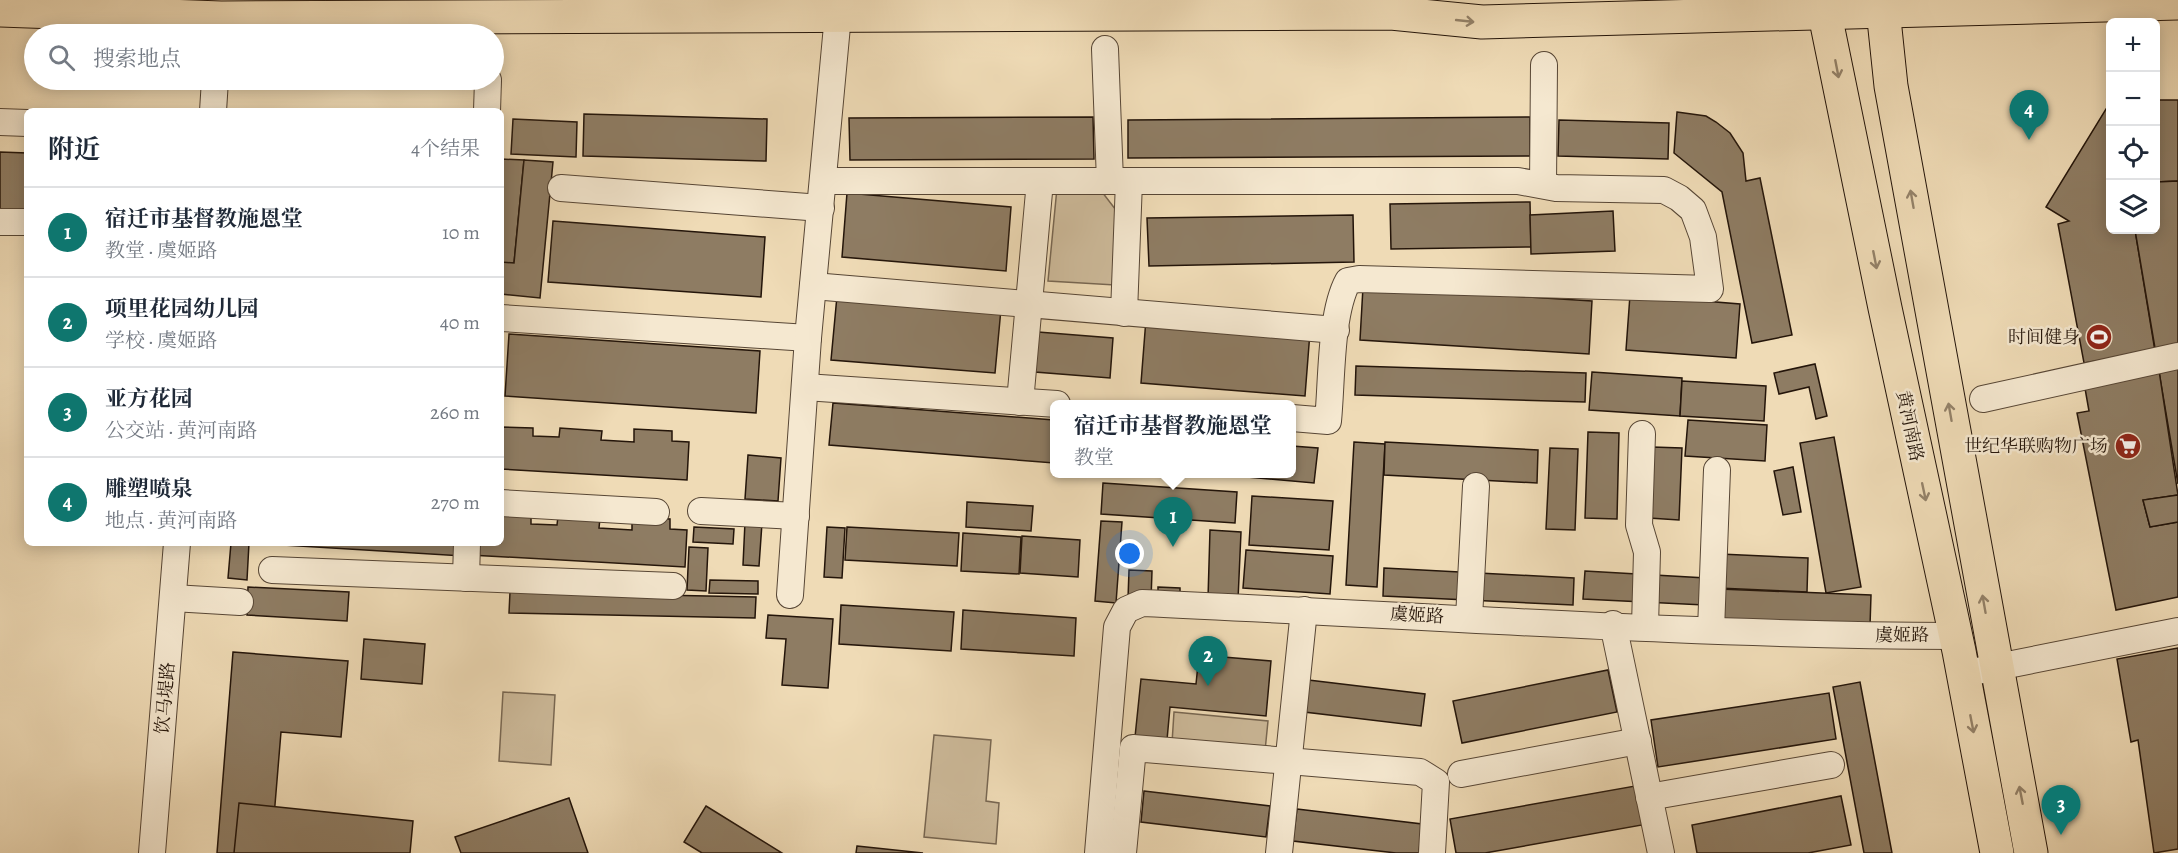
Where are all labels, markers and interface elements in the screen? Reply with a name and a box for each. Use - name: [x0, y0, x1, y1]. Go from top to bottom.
- one-way arrow: [1455, 15, 1474, 26]
- map controls: [2106, 18, 2160, 234]
- button: +: [2106, 18, 2160, 72]
- search box: [24, 24, 504, 90]
- icon: search: [45, 41, 78, 74]
- text: 搜索地点: [93, 44, 181, 74]
- one-way arrow: [1832, 58, 1843, 78]
- button: −: [2106, 72, 2160, 126]
- pin: 4: [2010, 90, 2048, 140]
- button: locate: [2106, 126, 2160, 180]
- text: 附近: [48, 132, 100, 167]
- text: 4个结果: [411, 135, 480, 162]
- button: layers: [2106, 180, 2160, 234]
- one-way arrow: [1906, 190, 1917, 210]
- text: 宿迁市基督教施恩堂: [105, 204, 303, 234]
- text: 1: [64, 219, 71, 246]
- text: 10 m: [442, 219, 480, 246]
- text: 教堂 · 虞姬路: [105, 237, 217, 264]
- one-way arrow: [1870, 249, 1881, 269]
- text: 项里花园幼儿园: [105, 294, 259, 324]
- text: 2: [63, 309, 72, 336]
- text: 40 m: [440, 309, 480, 336]
- sports icon: 时间健身: [2084, 322, 2114, 352]
- place label: 时间健身: [2008, 325, 2080, 349]
- text: 学校 · 虞姬路: [105, 327, 217, 354]
- text: 亚方花园: [105, 384, 193, 414]
- street label: 黄河南路: [1891, 388, 1929, 464]
- text: 3: [63, 399, 72, 426]
- text: 260 m: [430, 399, 480, 426]
- popup: [1050, 400, 1296, 478]
- one-way arrow: [1944, 403, 1955, 422]
- text: 宿迁市基督教施恩堂: [1074, 411, 1272, 441]
- text: 公交站 · 黄河南路: [105, 417, 257, 444]
- supermarket icon: 世纪华联购物广场: [2113, 431, 2143, 461]
- place label: 世纪华联购物广场: [1964, 434, 2108, 458]
- text: 教堂: [1074, 444, 1114, 471]
- text: 雕塑喷泉: [105, 474, 193, 504]
- one-way arrow: [1919, 481, 1930, 501]
- text: 4: [63, 489, 72, 516]
- text: 270 m: [431, 489, 480, 516]
- pin: 1: [1154, 498, 1192, 547]
- text: 地点 · 黄河南路: [105, 507, 237, 534]
- your location: [1115, 539, 1144, 568]
- one-way arrow: [1979, 595, 1990, 614]
- street label: 虞姬路: [1389, 602, 1445, 628]
- street label: 虞姬路: [1875, 623, 1929, 647]
- pin: 2: [1188, 636, 1228, 686]
- street label: 饮马堤路: [150, 661, 180, 735]
- one-way arrow: [1967, 713, 1978, 733]
- one-way arrow: [2015, 786, 2026, 806]
- pin: 3: [2042, 786, 2080, 835]

